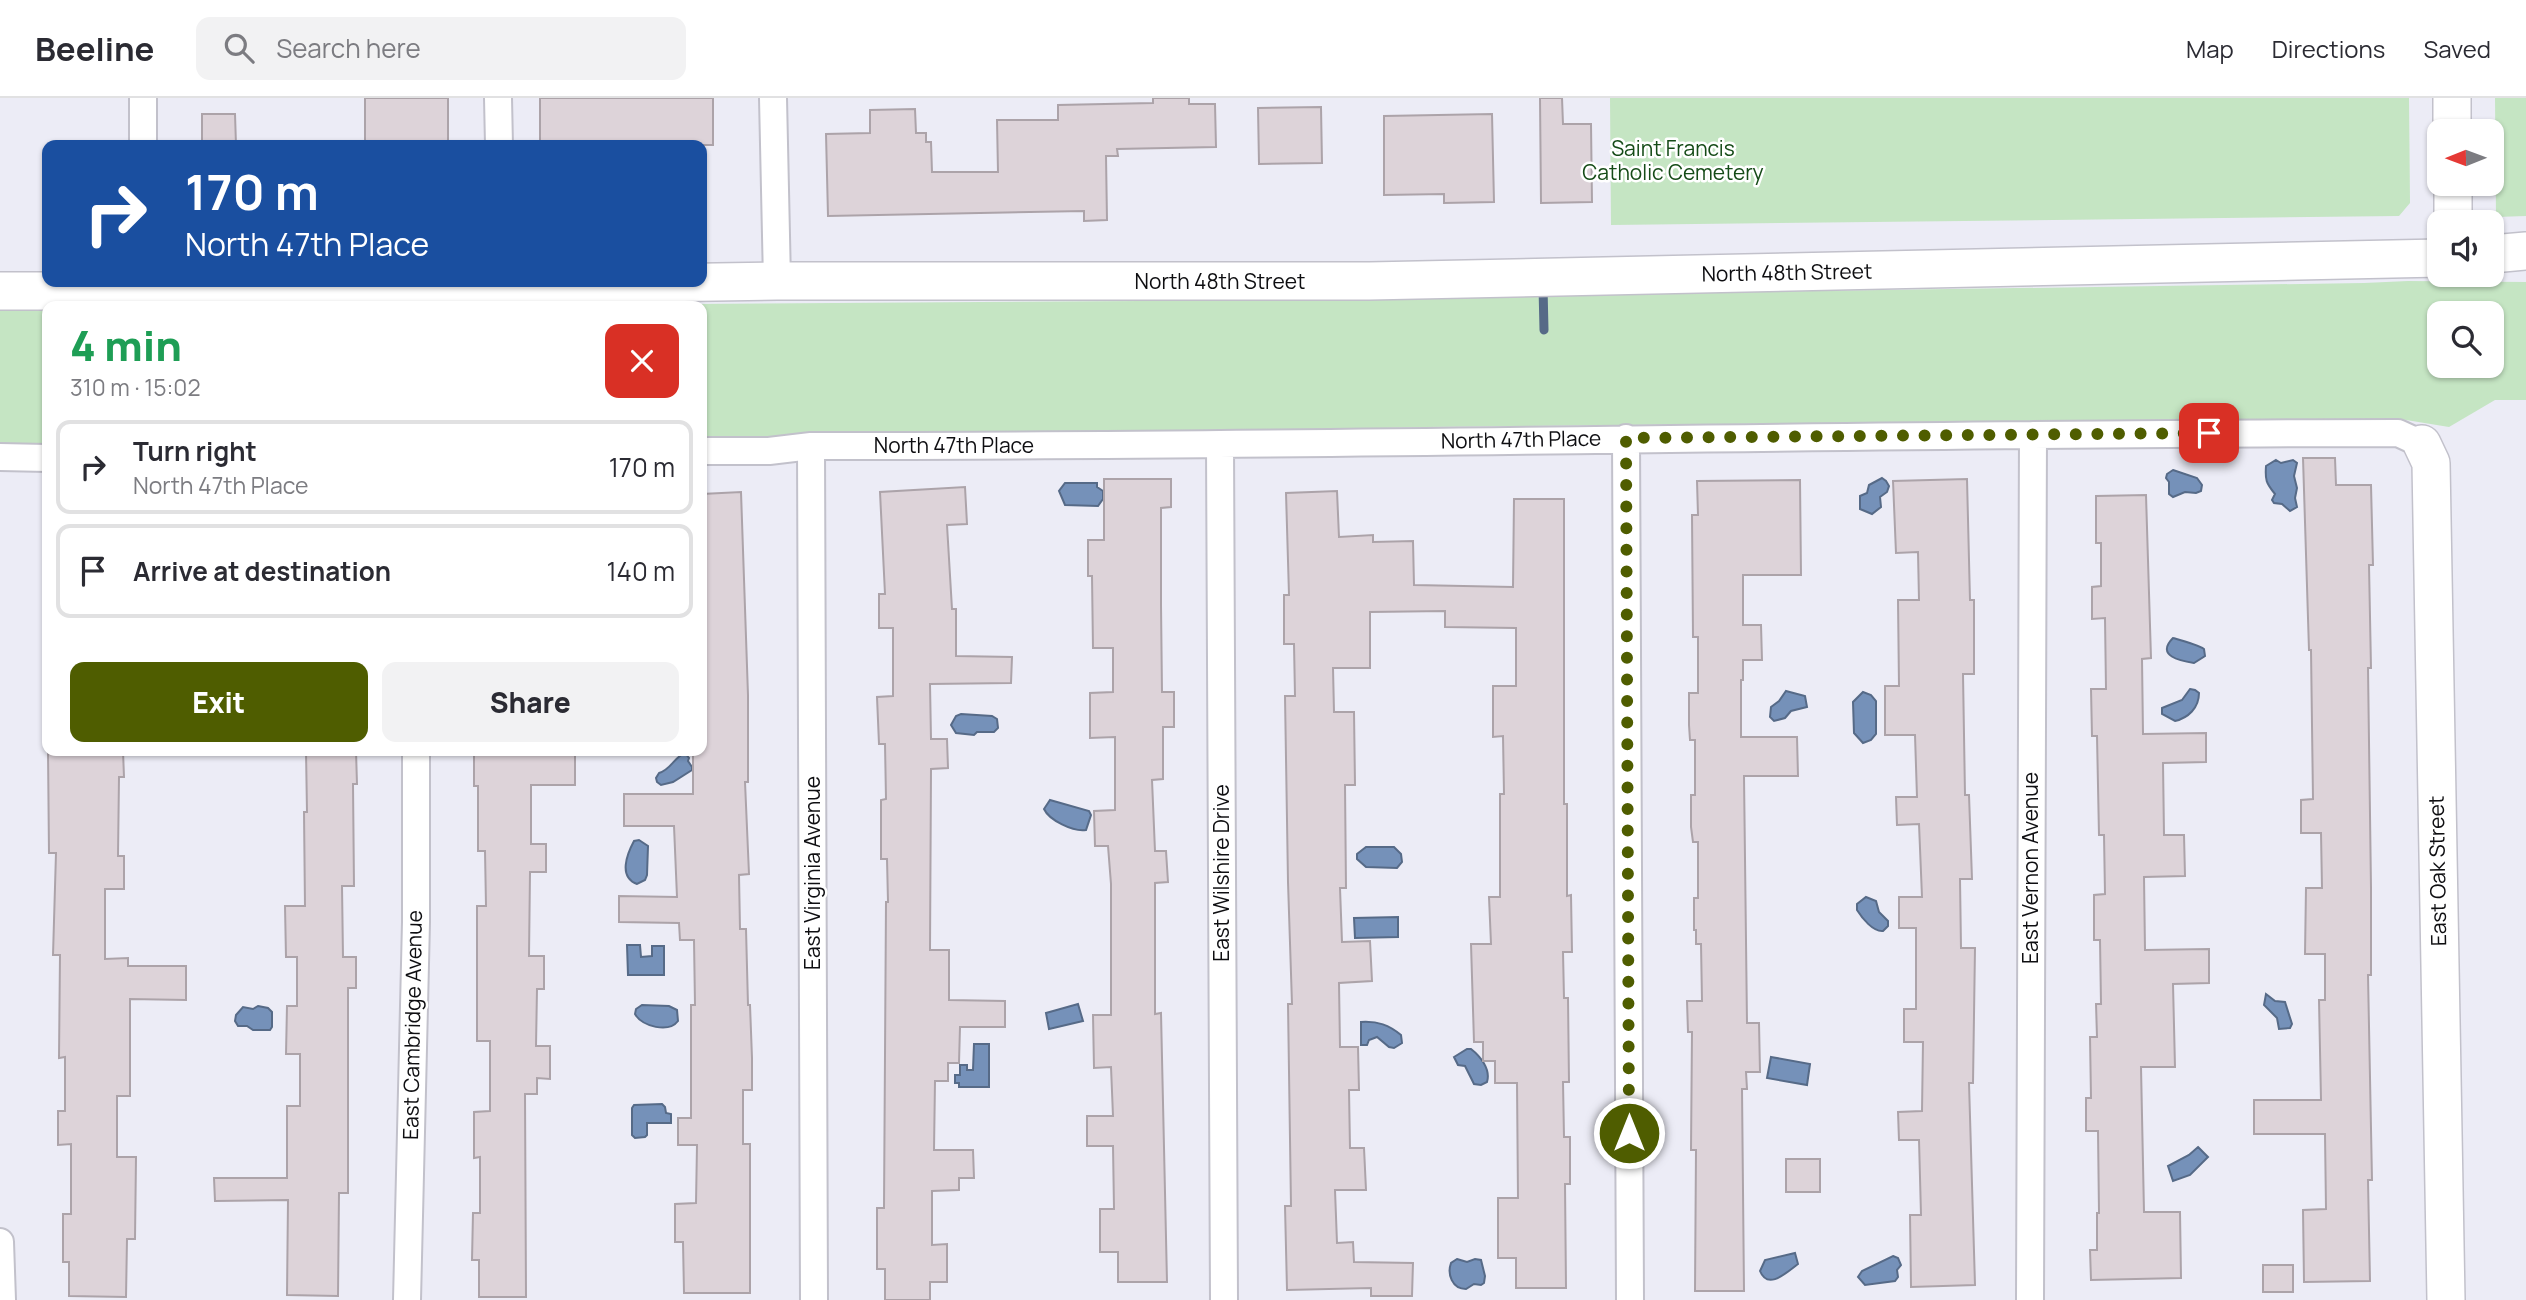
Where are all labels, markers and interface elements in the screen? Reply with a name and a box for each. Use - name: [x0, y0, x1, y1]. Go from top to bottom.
- search box: [196, 17, 686, 80]
- text: Beeline: [35, 26, 154, 71]
- icon: search: [220, 29, 258, 67]
- text: Search here: [276, 30, 421, 66]
- text: Map: [2186, 32, 2234, 65]
- text: Directions: [2272, 32, 2385, 65]
- text: Saved: [2423, 32, 2491, 65]
- north arrow: [2427, 119, 2504, 196]
- map controls: [2427, 119, 2504, 378]
- park label: Saint Francis Catholic Cemetery: [1582, 134, 1764, 186]
- text: 170 m: [185, 158, 319, 225]
- icon: right: [70, 168, 161, 259]
- button: sound: [2427, 210, 2504, 287]
- text: North 47th Place: [185, 222, 429, 266]
- street label: North 48th Street: [1701, 257, 1873, 287]
- street label: North 48th Street: [1135, 267, 1305, 295]
- button: search: [2427, 301, 2504, 378]
- text: 4 min: [70, 316, 182, 374]
- button: close: [605, 324, 679, 398]
- text: 310 m · 15:02: [70, 371, 201, 403]
- pin: [2179, 403, 2239, 463]
- icon: arrive: [2190, 414, 2228, 452]
- street label: North 47th Place: [1441, 424, 1601, 454]
- street label: North 47th Place: [874, 431, 1034, 459]
- text: Turn right: [133, 433, 257, 469]
- icon: right: [74, 448, 112, 486]
- text: 170 m: [609, 449, 675, 485]
- text: North 47th Place: [133, 469, 309, 501]
- icon: arrive: [74, 552, 112, 590]
- text: Arrive at destination: [133, 553, 391, 589]
- text: 140 m: [606, 553, 675, 589]
- button: Exit: [70, 662, 368, 742]
- button: Share: [382, 662, 679, 742]
- street label: East Vernon Avenue: [2016, 772, 2044, 964]
- street label: East Virginia Avenue: [798, 776, 826, 970]
- street label: East Wilshire Drive: [1207, 784, 1235, 962]
- street label: East Oak Street: [2422, 796, 2452, 946]
- street label: East Cambridge Avenue: [396, 910, 428, 1140]
- position arrow: [1592, 1096, 1666, 1170]

